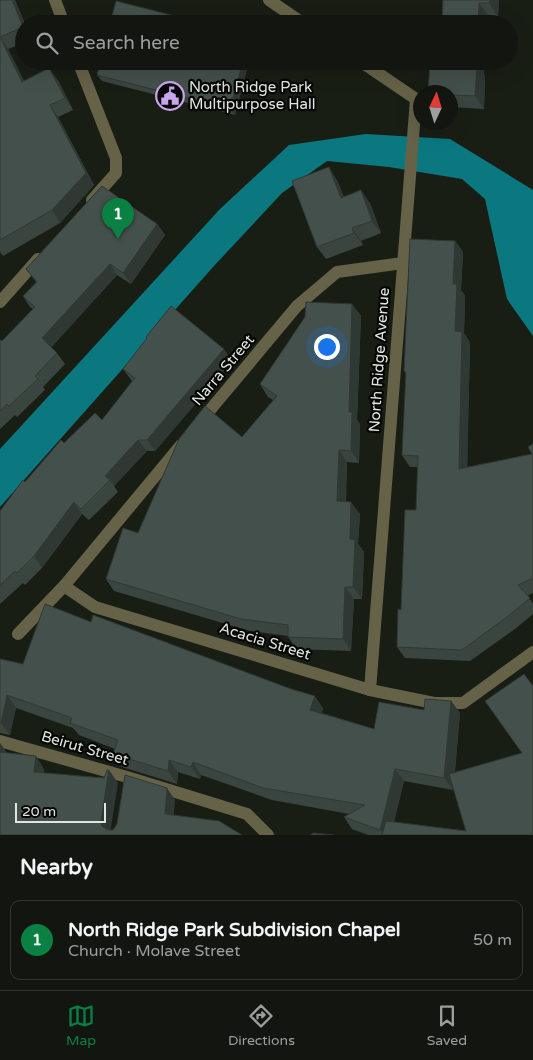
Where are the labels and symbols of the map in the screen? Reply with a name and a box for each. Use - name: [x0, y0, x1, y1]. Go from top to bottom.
- place label: North Ridge Park Multipurpose Hall: [189, 78, 315, 113]
- public building icon: North Ridge Park Multipurpose Hall: [155, 81, 185, 111]
- north arrow: [413, 85, 458, 130]
- pin: 1: [102, 198, 134, 239]
- street label: North Ridge Avenue: [365, 287, 393, 433]
- street label: Narra Street: [188, 331, 258, 409]
- your location: [314, 334, 340, 360]
- street label: Acacia Street: [217, 619, 313, 663]
- street label: Beirut Street: [39, 727, 131, 769]
- scale bar: [15, 800, 106, 823]

